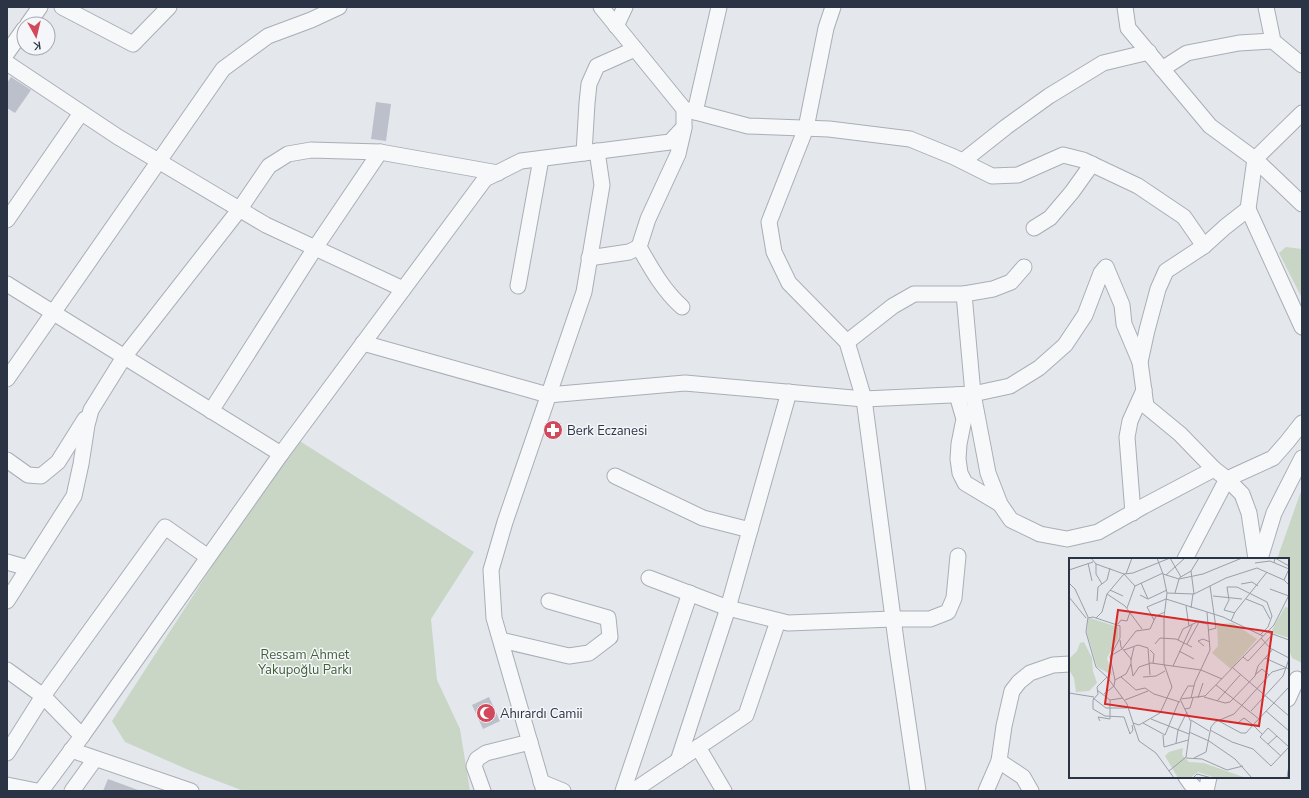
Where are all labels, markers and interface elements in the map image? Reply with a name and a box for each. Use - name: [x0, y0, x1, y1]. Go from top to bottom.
- north arrow: [16, 16, 56, 56]
- text: K: [32, 37, 42, 53]
- pharmacy icon: Berk Eczanesi: [542, 419, 564, 441]
- place label: Berk Eczanesi: [567, 422, 647, 440]
- inset map: [1069, 558, 1289, 778]
- park label: Ressam Ahmet Yakupoğlu Parkı: [257, 646, 352, 679]
- mosque icon: Ahırardı Camii: [475, 702, 497, 724]
- place label: Ahırardı Camii: [500, 705, 582, 723]

